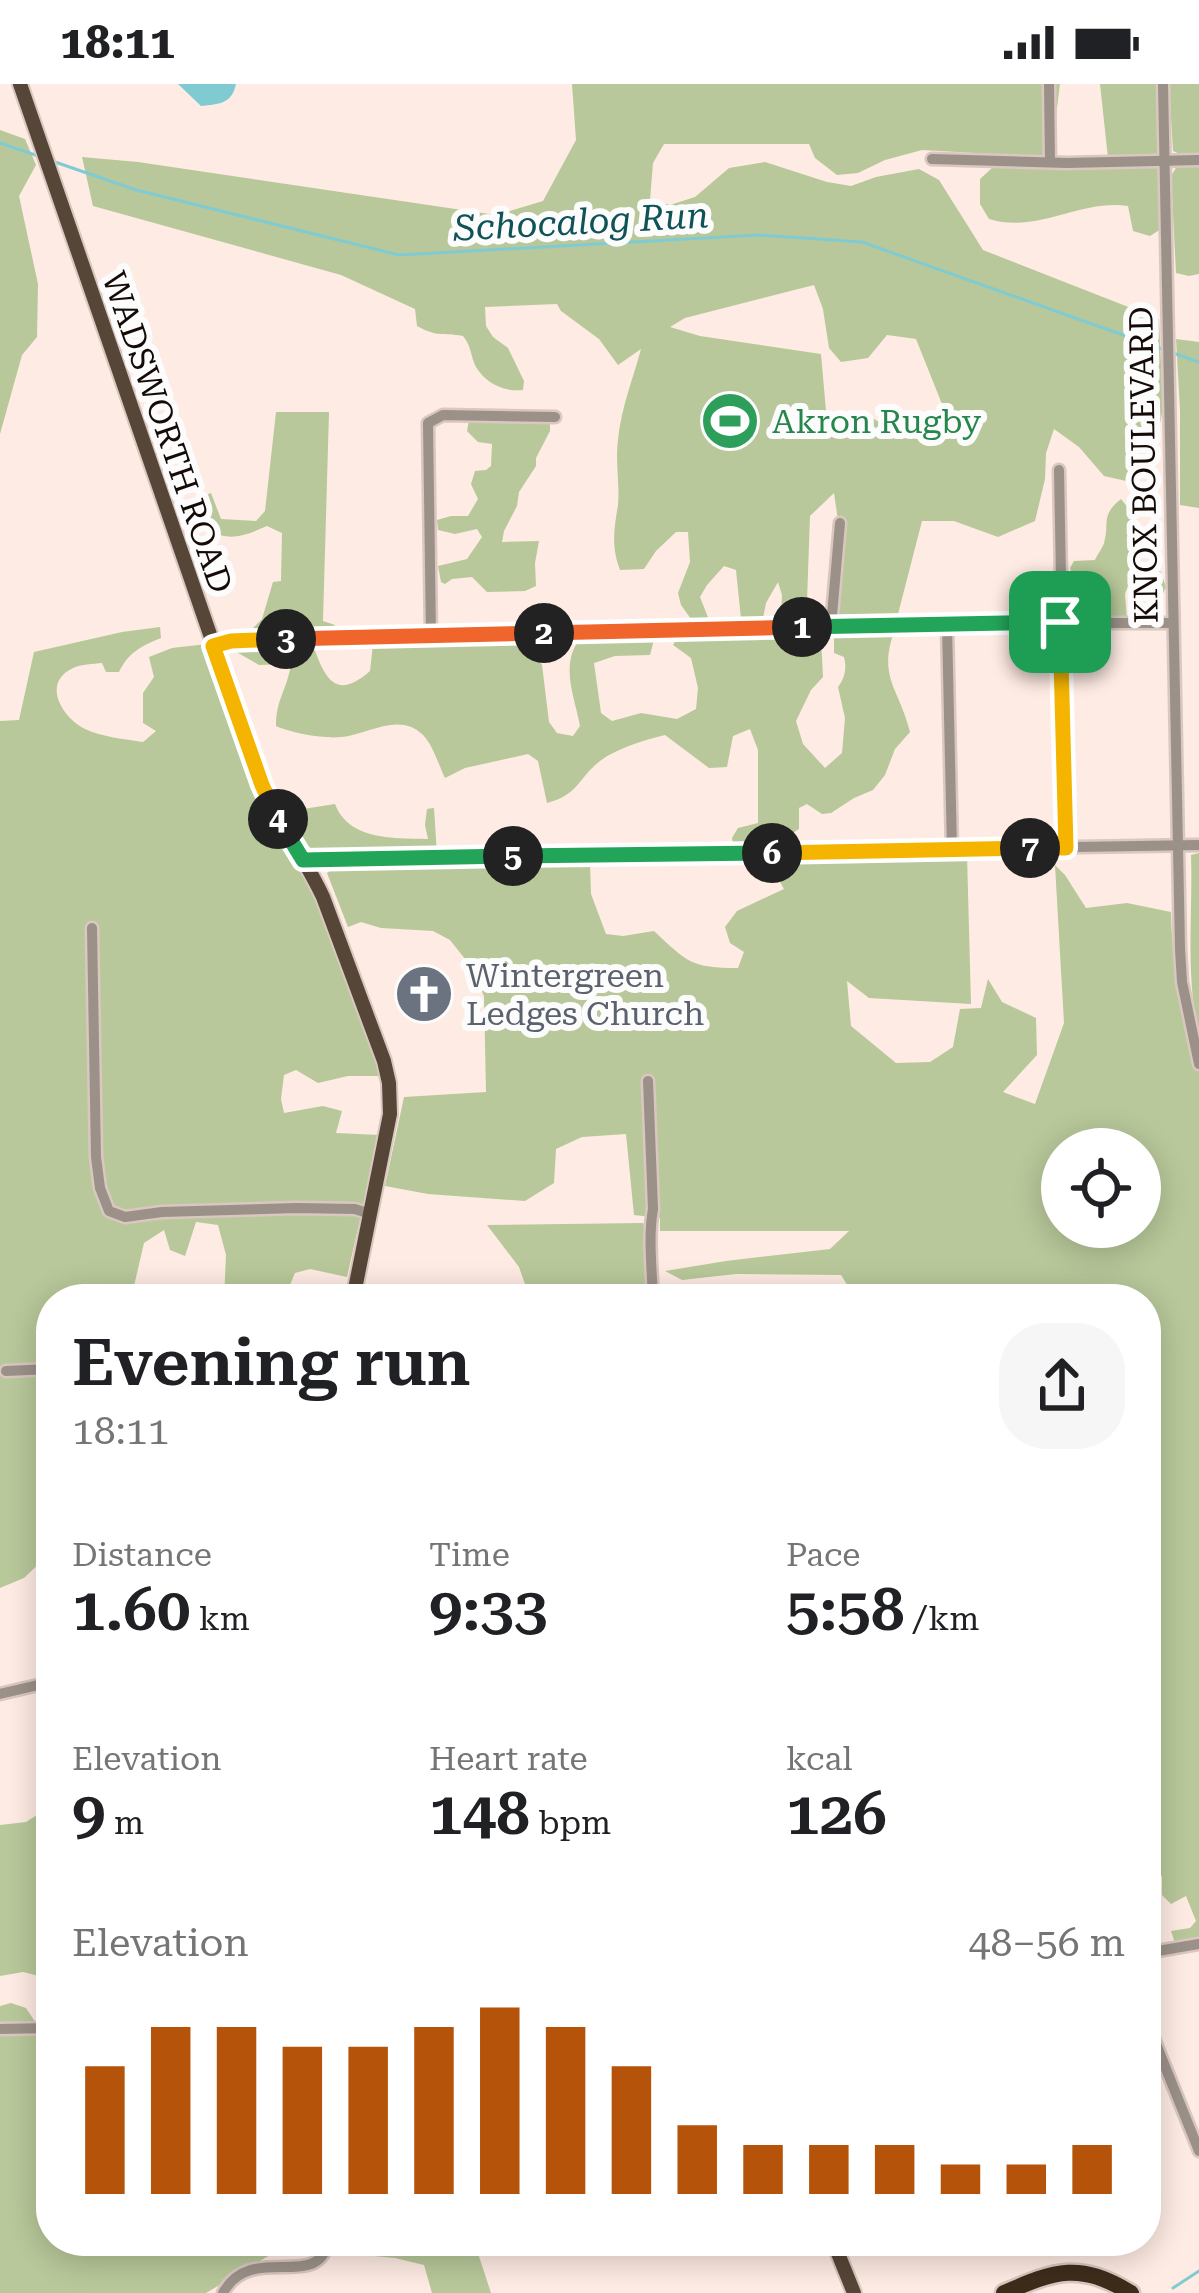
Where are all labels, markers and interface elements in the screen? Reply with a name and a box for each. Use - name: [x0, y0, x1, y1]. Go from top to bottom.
- text: 18:11: [60, 16, 175, 69]
- water label: Schocalog Run: [451, 194, 710, 250]
- street label: WADSWORTH ROAD: [94, 266, 241, 598]
- street label: KNOX BOULEVARD: [1121, 306, 1166, 624]
- sports icon: Akron Rugby: [699, 390, 761, 452]
- place label: Akron Rugby: [772, 402, 982, 441]
- pin: [1009, 571, 1111, 673]
- icon: arrive: [1027, 589, 1093, 655]
- pin: 1: [772, 597, 832, 657]
- pin: 2: [514, 603, 574, 663]
- text: 1: [793, 607, 811, 646]
- pin: 3: [256, 609, 316, 669]
- text: 2: [535, 613, 553, 652]
- text: 3: [277, 619, 295, 658]
- pin: 4: [248, 789, 308, 849]
- text: 4: [269, 799, 287, 838]
- pin: 7: [1000, 818, 1060, 878]
- pin: 6: [742, 823, 802, 883]
- pin: 5: [483, 826, 543, 886]
- text: 7: [1021, 828, 1039, 867]
- text: 6: [763, 833, 781, 872]
- text: 5: [504, 836, 522, 875]
- place label: Wintergreen Ledges Church: [466, 956, 704, 1033]
- church icon: Wintergreen Ledges Church: [393, 963, 455, 1025]
- map controls: [1041, 1128, 1161, 1248]
- button: locate: [1041, 1128, 1161, 1248]
- button: share: [999, 1323, 1125, 1449]
- text: Evening run: [72, 1324, 470, 1401]
- text: 18:11: [72, 1408, 169, 1454]
- text: Distance: [72, 1535, 212, 1574]
- text: Time: [429, 1535, 510, 1574]
- text: Pace: [786, 1535, 860, 1574]
- text: 1.60: [72, 1574, 191, 1645]
- text: 9:33: [429, 1574, 548, 1645]
- text: 5:58: [786, 1574, 905, 1645]
- text: km: [191, 1599, 250, 1638]
- text: /km: [905, 1599, 979, 1638]
- text: Elevation: [72, 1739, 222, 1778]
- text: Heart rate: [429, 1739, 588, 1778]
- text: kcal: [786, 1739, 852, 1778]
- text: 9: [72, 1778, 106, 1849]
- text: 148: [429, 1778, 530, 1849]
- text: 126: [786, 1778, 887, 1849]
- text: m: [106, 1803, 144, 1842]
- text: bpm: [530, 1803, 611, 1842]
- text: Elevation: [72, 1920, 249, 1966]
- text: 48–56 m: [969, 1920, 1125, 1966]

